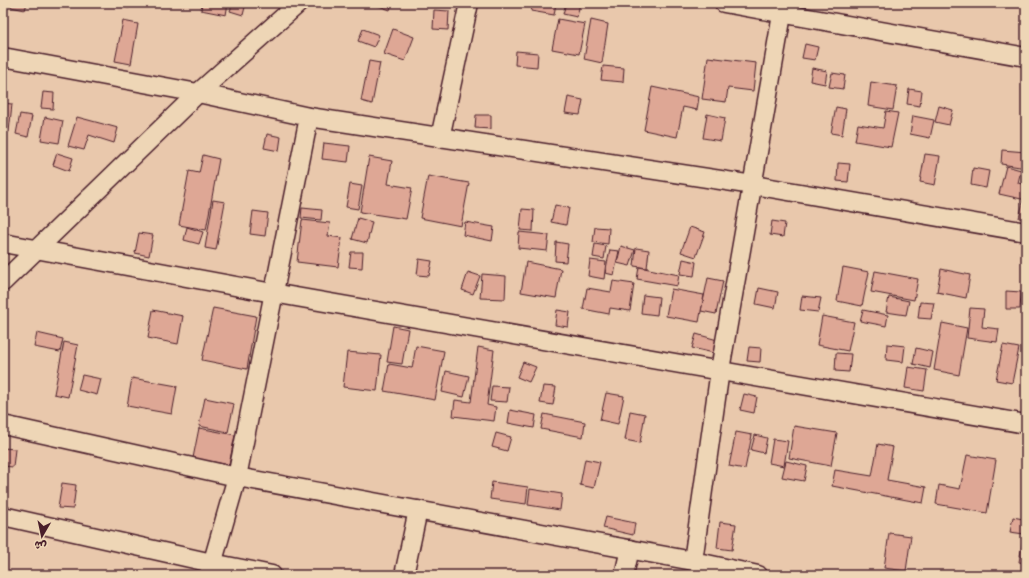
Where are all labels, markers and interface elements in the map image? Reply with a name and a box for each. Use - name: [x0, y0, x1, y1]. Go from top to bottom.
- north arrow: [22, 516, 62, 556]
- text: ش: [34, 538, 48, 553]

